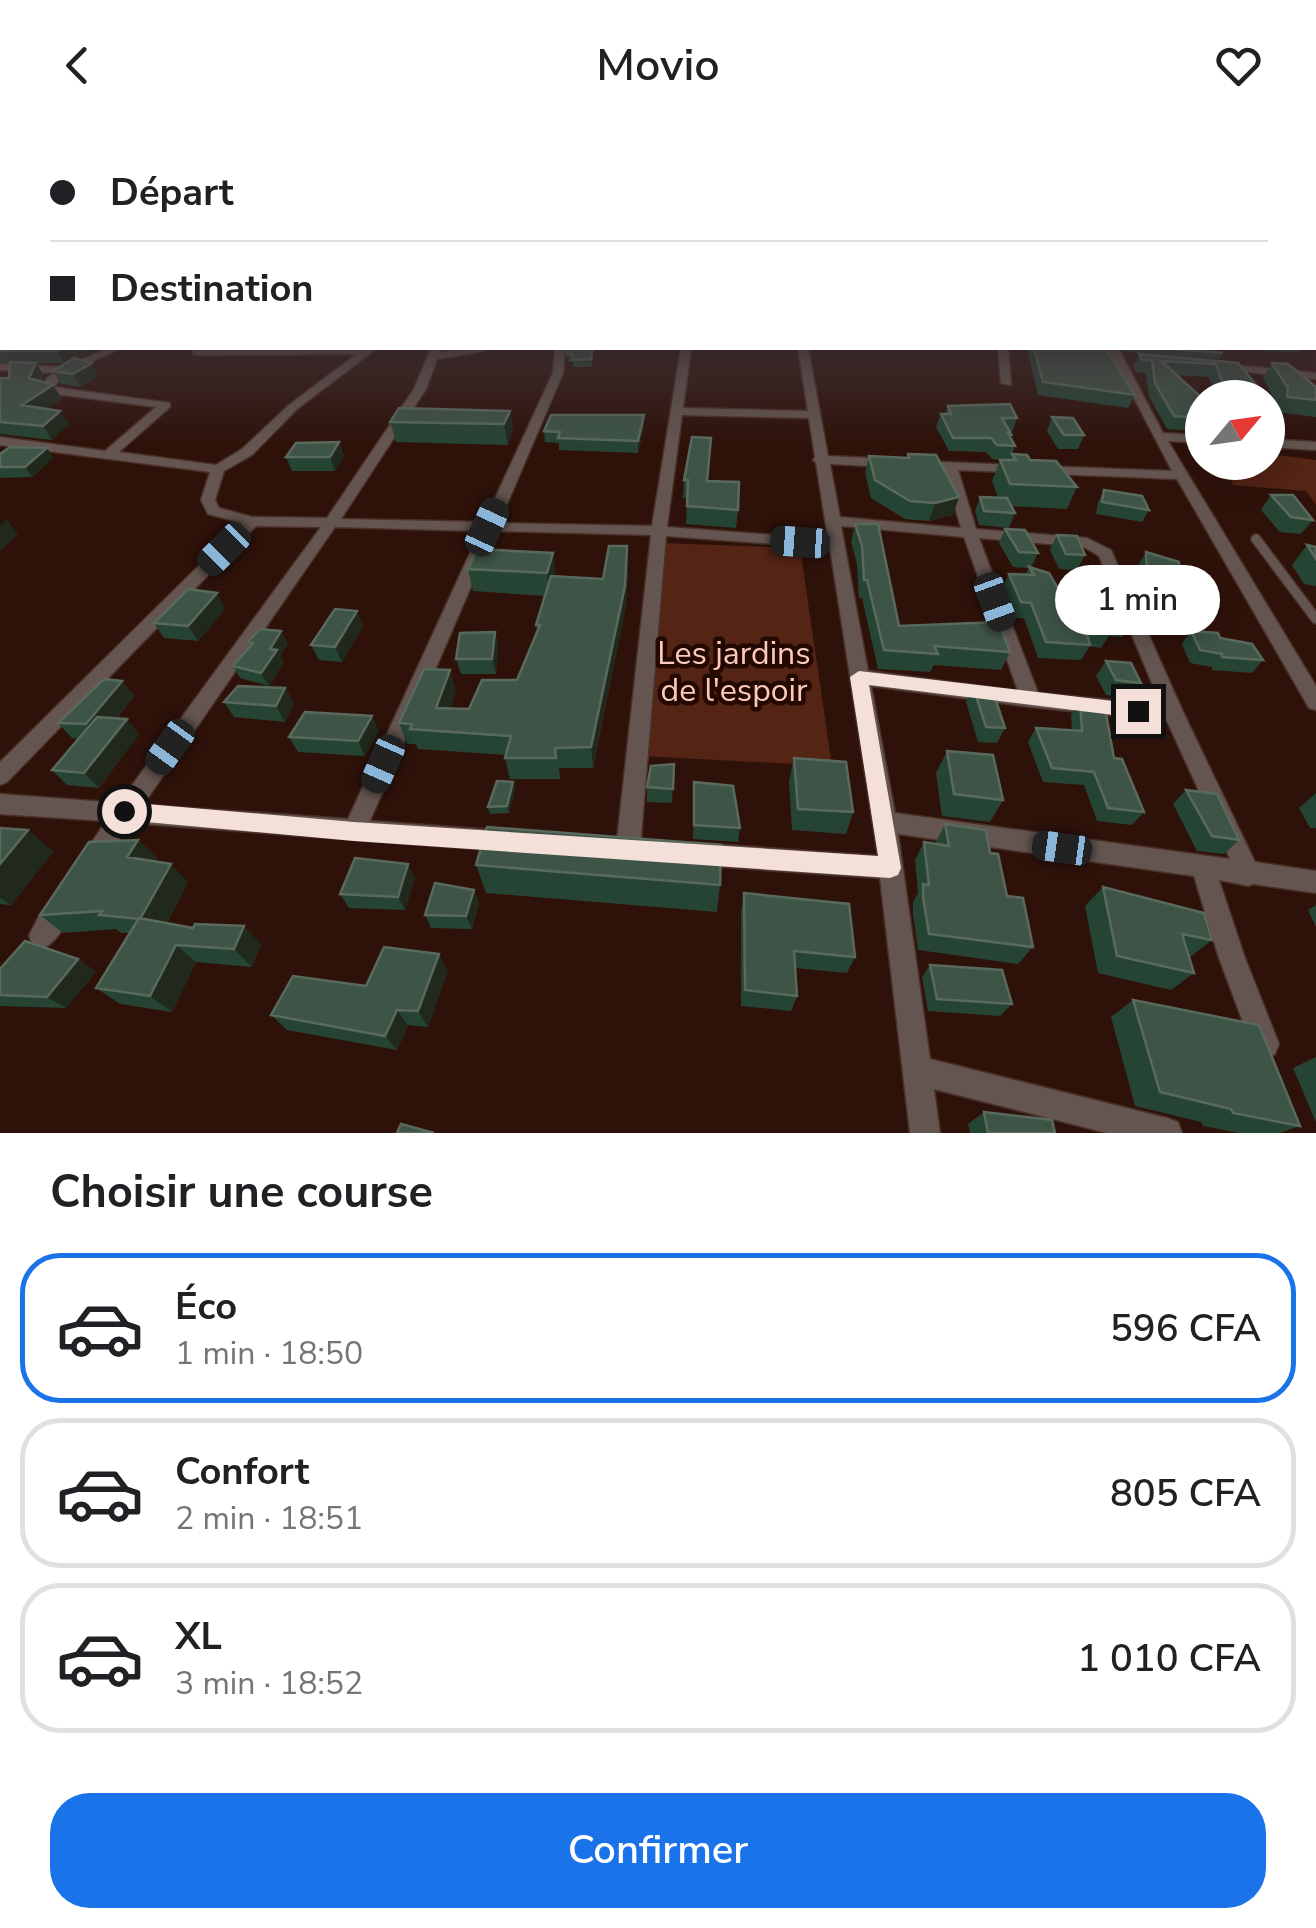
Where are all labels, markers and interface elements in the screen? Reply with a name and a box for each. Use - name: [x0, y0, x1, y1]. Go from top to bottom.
- text: Movio: [596, 35, 720, 96]
- icon: back: [50, 38, 105, 93]
- icon: heart: [1211, 38, 1266, 93]
- text: Départ: [110, 167, 234, 218]
- text: Destination: [110, 263, 314, 314]
- north arrow: [1185, 380, 1285, 480]
- map controls: [1185, 380, 1285, 480]
- car: [461, 493, 513, 561]
- car: [192, 517, 256, 581]
- car: [769, 525, 831, 559]
- callout: 1 min: [1056, 566, 1220, 636]
- car: [971, 569, 1019, 635]
- text: 1 min: [1097, 578, 1178, 621]
- park label: Les jardins de l'espoir: [657, 632, 811, 712]
- route end: [1116, 689, 1161, 734]
- car: [140, 714, 200, 780]
- car: [357, 730, 409, 798]
- route start: [102, 789, 147, 834]
- car: [1030, 829, 1094, 867]
- text: Choisir une course: [50, 1162, 433, 1223]
- text: Éco: [175, 1281, 237, 1332]
- icon: car: [55, 1283, 145, 1373]
- text: 596 CFA: [1110, 1303, 1261, 1354]
- text: 1 min · 18:50: [175, 1332, 363, 1375]
- text: Confort: [175, 1446, 309, 1497]
- icon: car: [55, 1448, 145, 1538]
- text: 805 CFA: [1110, 1468, 1261, 1519]
- text: 2 min · 18:51: [175, 1497, 363, 1540]
- text: XL: [175, 1611, 222, 1662]
- icon: car: [55, 1613, 145, 1703]
- text: 1 010 CFA: [1077, 1633, 1261, 1684]
- text: 3 min · 18:52: [175, 1662, 363, 1705]
- button: Confirmer: [50, 1793, 1266, 1908]

